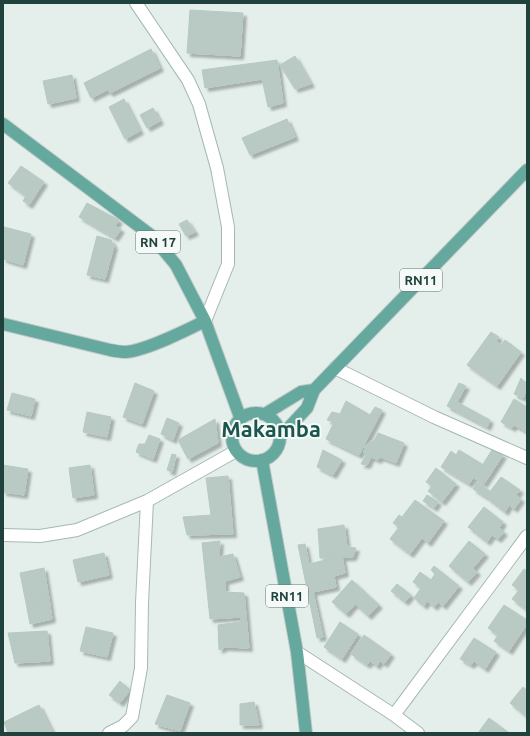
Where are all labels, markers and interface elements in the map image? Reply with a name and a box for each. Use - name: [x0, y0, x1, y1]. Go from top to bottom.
- road number: RN 17: [136, 231, 180, 253]
- road number: RN11: [400, 269, 442, 291]
- district label: Makamba: [221, 416, 321, 441]
- road number: RN11: [266, 585, 308, 607]

